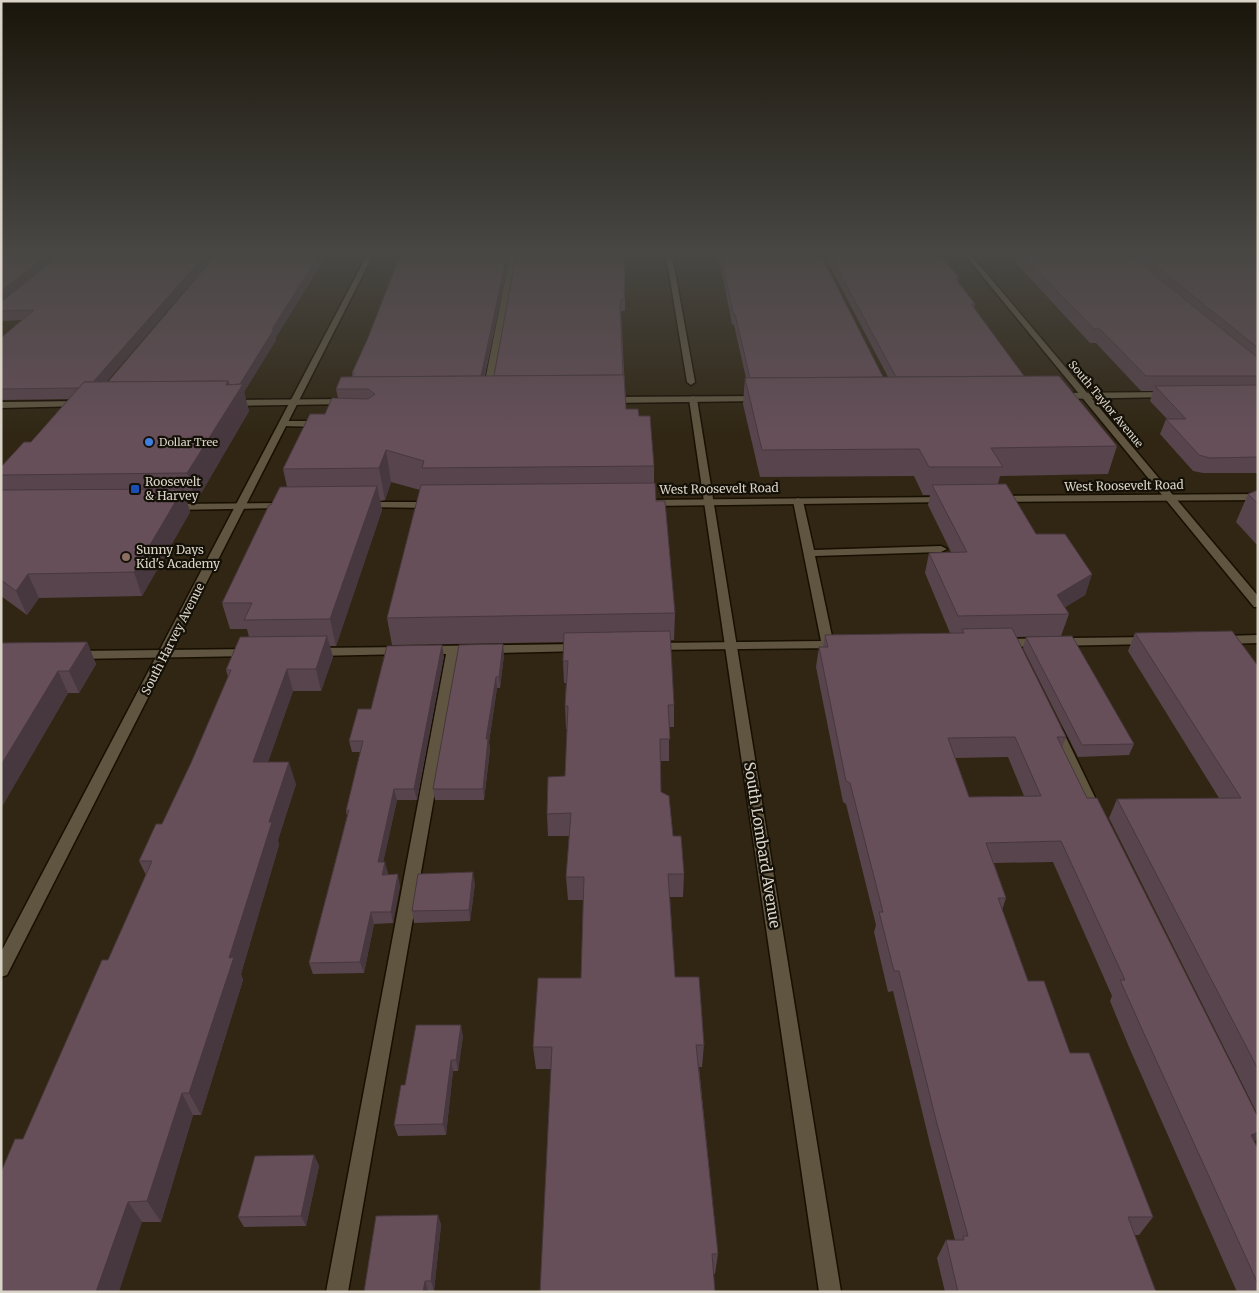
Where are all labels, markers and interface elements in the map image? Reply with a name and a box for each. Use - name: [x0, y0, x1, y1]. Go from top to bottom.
- street label: South Taylor Avenue: [1066, 358, 1147, 451]
- place label: Dollar Tree: [159, 435, 218, 449]
- marker: Dollar Tree: [143, 436, 155, 448]
- place label: Roosevelt & Harvey: [145, 474, 201, 503]
- street label: West Roosevelt Road: [1063, 477, 1184, 494]
- street label: West Roosevelt Road: [658, 480, 779, 497]
- marker: Roosevelt & Harvey: [129, 483, 141, 495]
- place label: Sunny Days Kid's Academy: [136, 542, 220, 571]
- marker: Sunny Days Kid's Academy: [120, 551, 132, 563]
- street label: South Harvey Avenue: [138, 580, 207, 697]
- street label: South Lombard Avenue: [740, 761, 785, 930]

